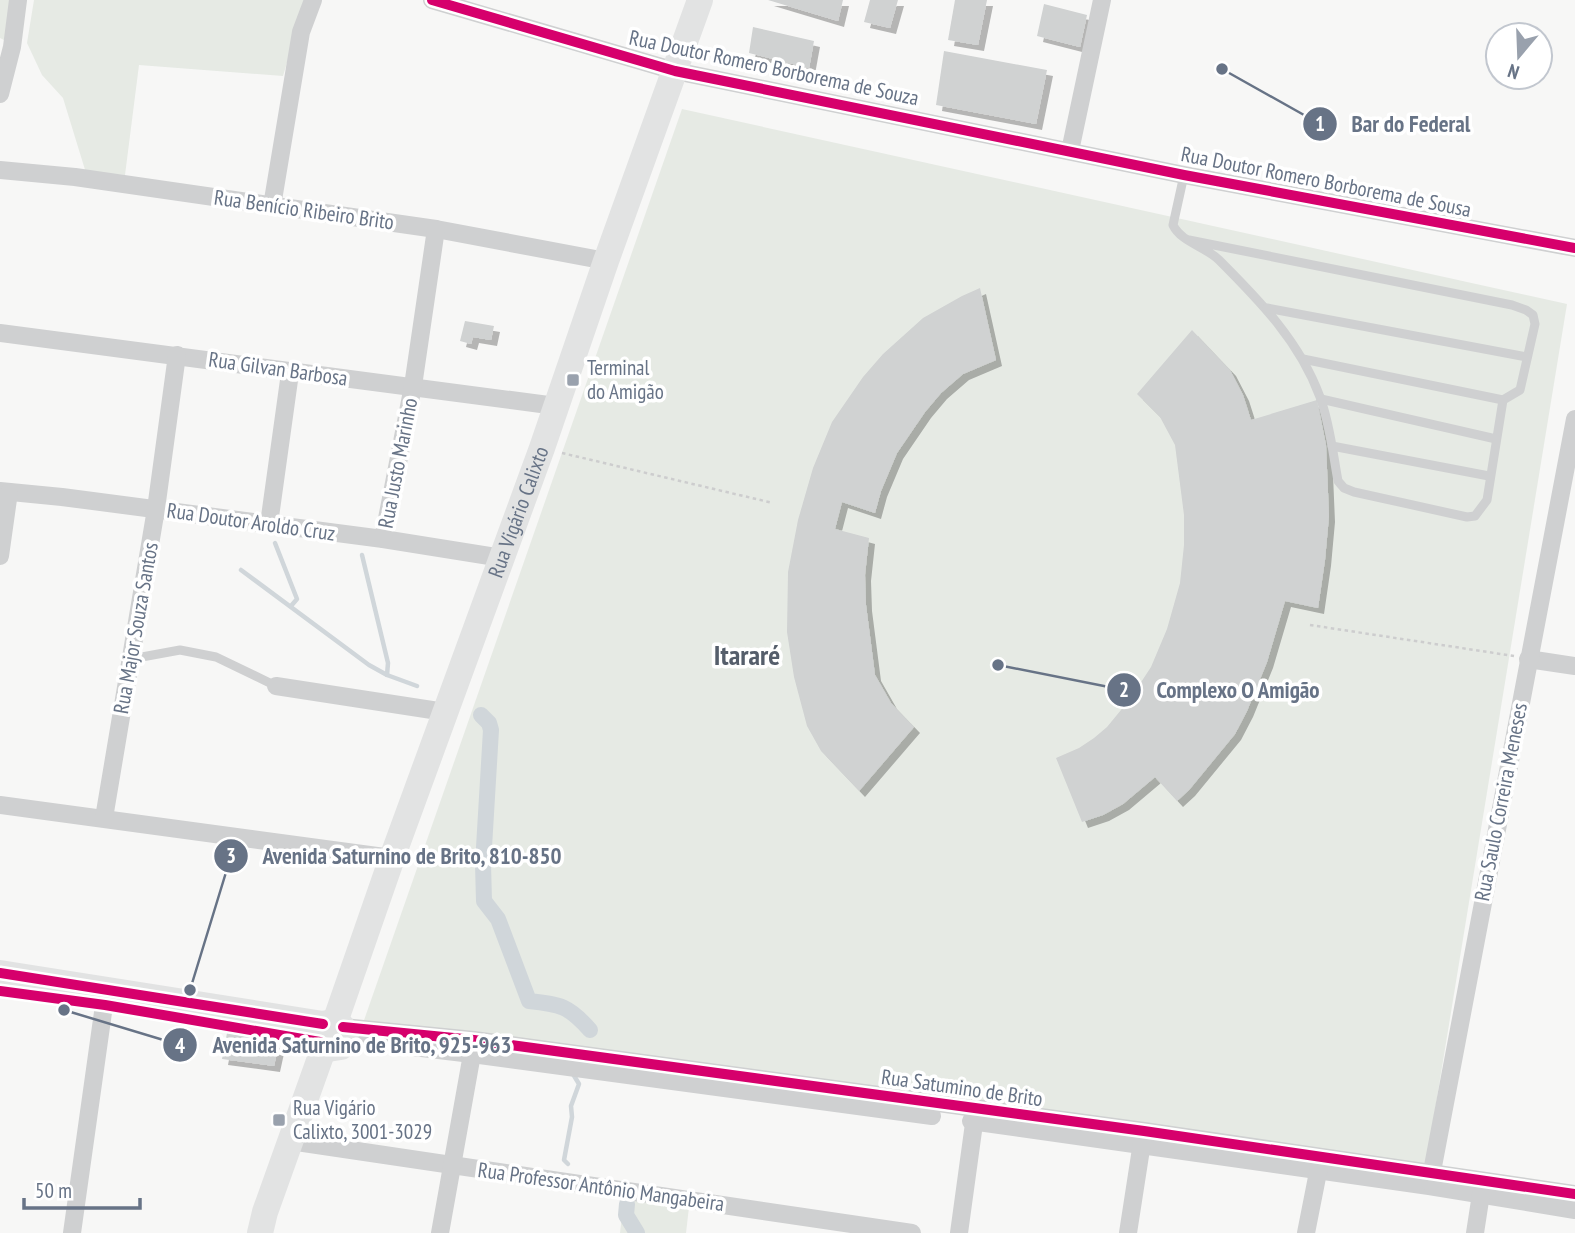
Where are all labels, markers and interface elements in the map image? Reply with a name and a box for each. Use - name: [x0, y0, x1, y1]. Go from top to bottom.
- north arrow: [1484, 21, 1554, 91]
- street label: Rua Doutor Romero Borborema de Souza: [627, 24, 921, 111]
- text: N: [1505, 59, 1522, 85]
- callout: Bar do Federal: [1302, 102, 1484, 146]
- text: Bar do Federal: [1352, 109, 1471, 138]
- text: 1: [1315, 110, 1325, 137]
- street label: Rua Doutor Romero Borborema de Sousa: [1179, 140, 1473, 223]
- street label: Rua Benício Ribeiro Brito: [213, 184, 396, 235]
- street label: Rua Gilvan Barbosa: [207, 345, 349, 392]
- place label: Terminal do Amigão: [587, 354, 664, 405]
- marker: Terminal do Amigão: [565, 372, 581, 388]
- street label: Rua Justo Marinho: [372, 396, 423, 530]
- street label: Rua Vigário Calixto: [482, 443, 554, 581]
- street label: Rua Doutor Aroldo Cruz: [165, 496, 337, 547]
- street label: Rua Major Souza Santos: [107, 540, 164, 716]
- district label: Itararé: [714, 636, 780, 673]
- callout: Complexo O Amigão: [1106, 668, 1334, 712]
- text: Complexo O Amigão: [1156, 675, 1320, 704]
- text: 2: [1119, 676, 1129, 703]
- street label: Rua Saulo Correira Meneses: [1468, 701, 1533, 903]
- callout: Avenida Saturnino de Brito, 810-850: [213, 834, 577, 878]
- text: Avenida Saturnino de Brito, 810-850: [261, 841, 562, 870]
- text: 3: [226, 842, 236, 869]
- callout: Avenida Saturnino de Brito, 925-963: [162, 1023, 526, 1067]
- text: Avenida Saturnino de Brito, 925-963: [211, 1030, 512, 1059]
- text: 4: [175, 1032, 185, 1059]
- street label: Rua Satumino de Brito: [880, 1063, 1044, 1112]
- place label: Rua Vigário Calixto, 3001-3029: [293, 1094, 432, 1145]
- marker: Rua Vigário Calixto, 3001-3029: [271, 1112, 287, 1128]
- street label: Rua Professor Antônio Mangabeira: [476, 1156, 726, 1217]
- scale bar: [24, 1166, 140, 1210]
- text: 50 m: [35, 1177, 72, 1204]

